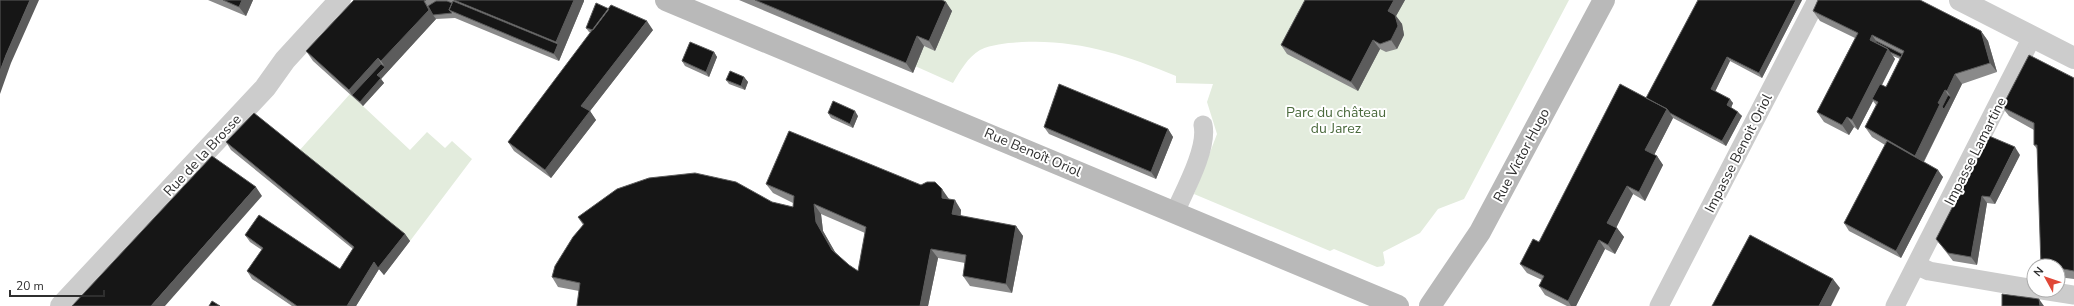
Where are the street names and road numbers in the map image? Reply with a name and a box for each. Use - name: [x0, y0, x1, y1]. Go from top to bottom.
- street label: Impasse Benoit Oriol: [1700, 90, 1777, 216]
- street label: Impasse Lamartine: [1940, 94, 2011, 209]
- street label: Rue Victor Hugo: [1489, 105, 1554, 205]
- street label: Rue de la Brosse: [159, 110, 245, 200]
- street label: Rue Benoît Oriol: [981, 123, 1085, 182]

